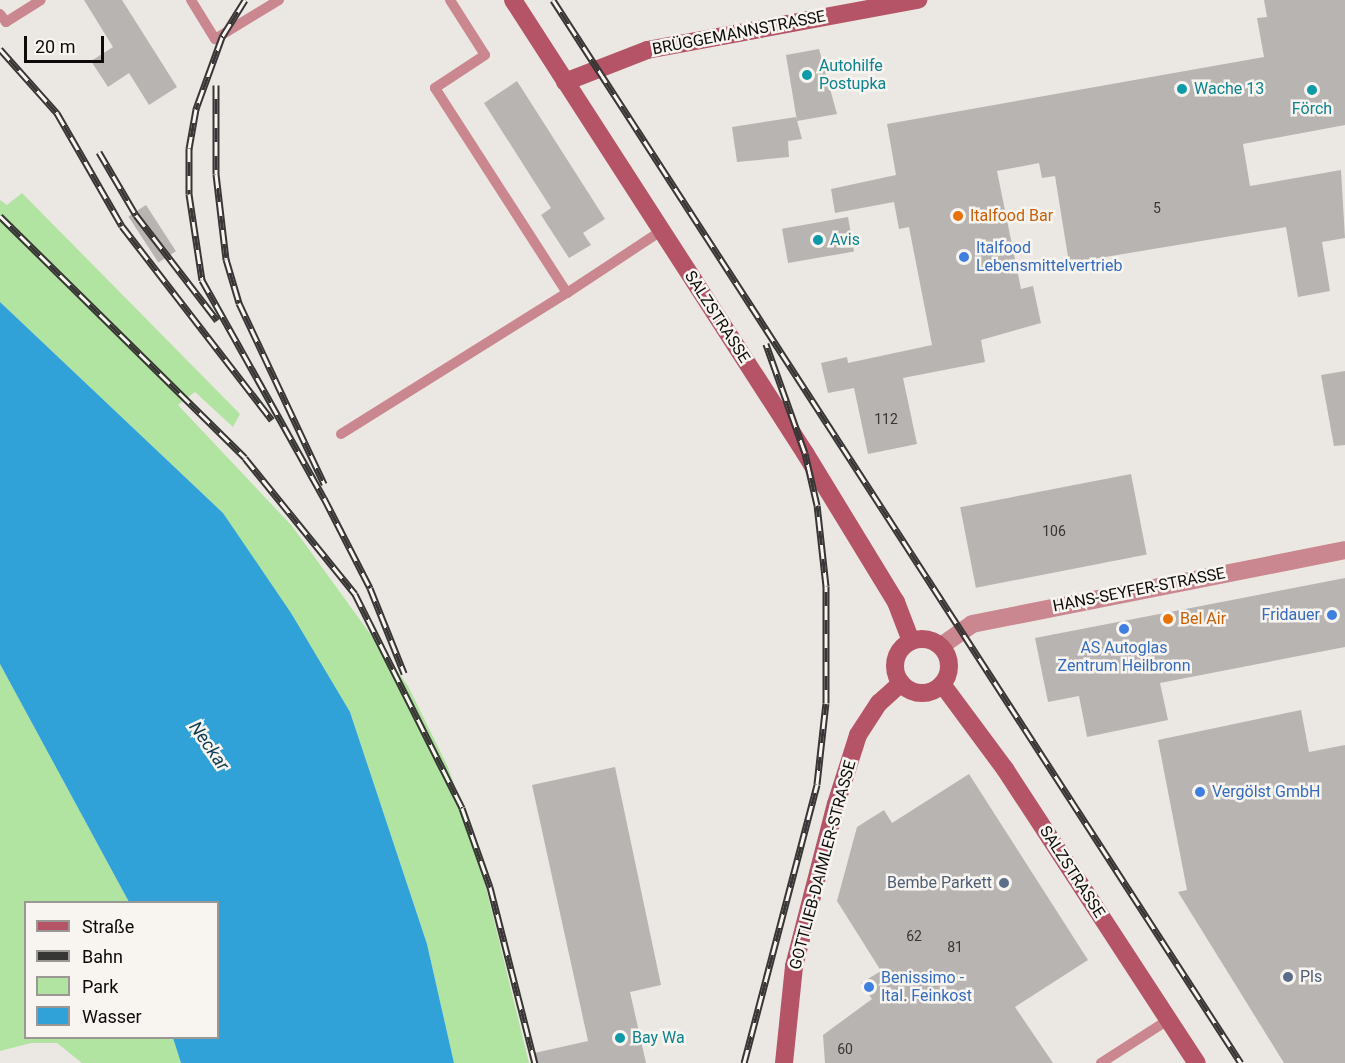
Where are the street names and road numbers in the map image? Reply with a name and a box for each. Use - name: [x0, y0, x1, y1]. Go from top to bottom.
- street label: BRÜGGEMANNSTRASSE: [651, 7, 827, 59]
- street label: SALZSTRASSE: [680, 267, 754, 367]
- street label: HANS-SEYFER-STRASSE: [1051, 564, 1227, 616]
- street label: GOTTLIEB-DAIMLER-STRASSE: [786, 758, 860, 972]
- street label: SALZSTRASSE: [1035, 822, 1109, 922]

